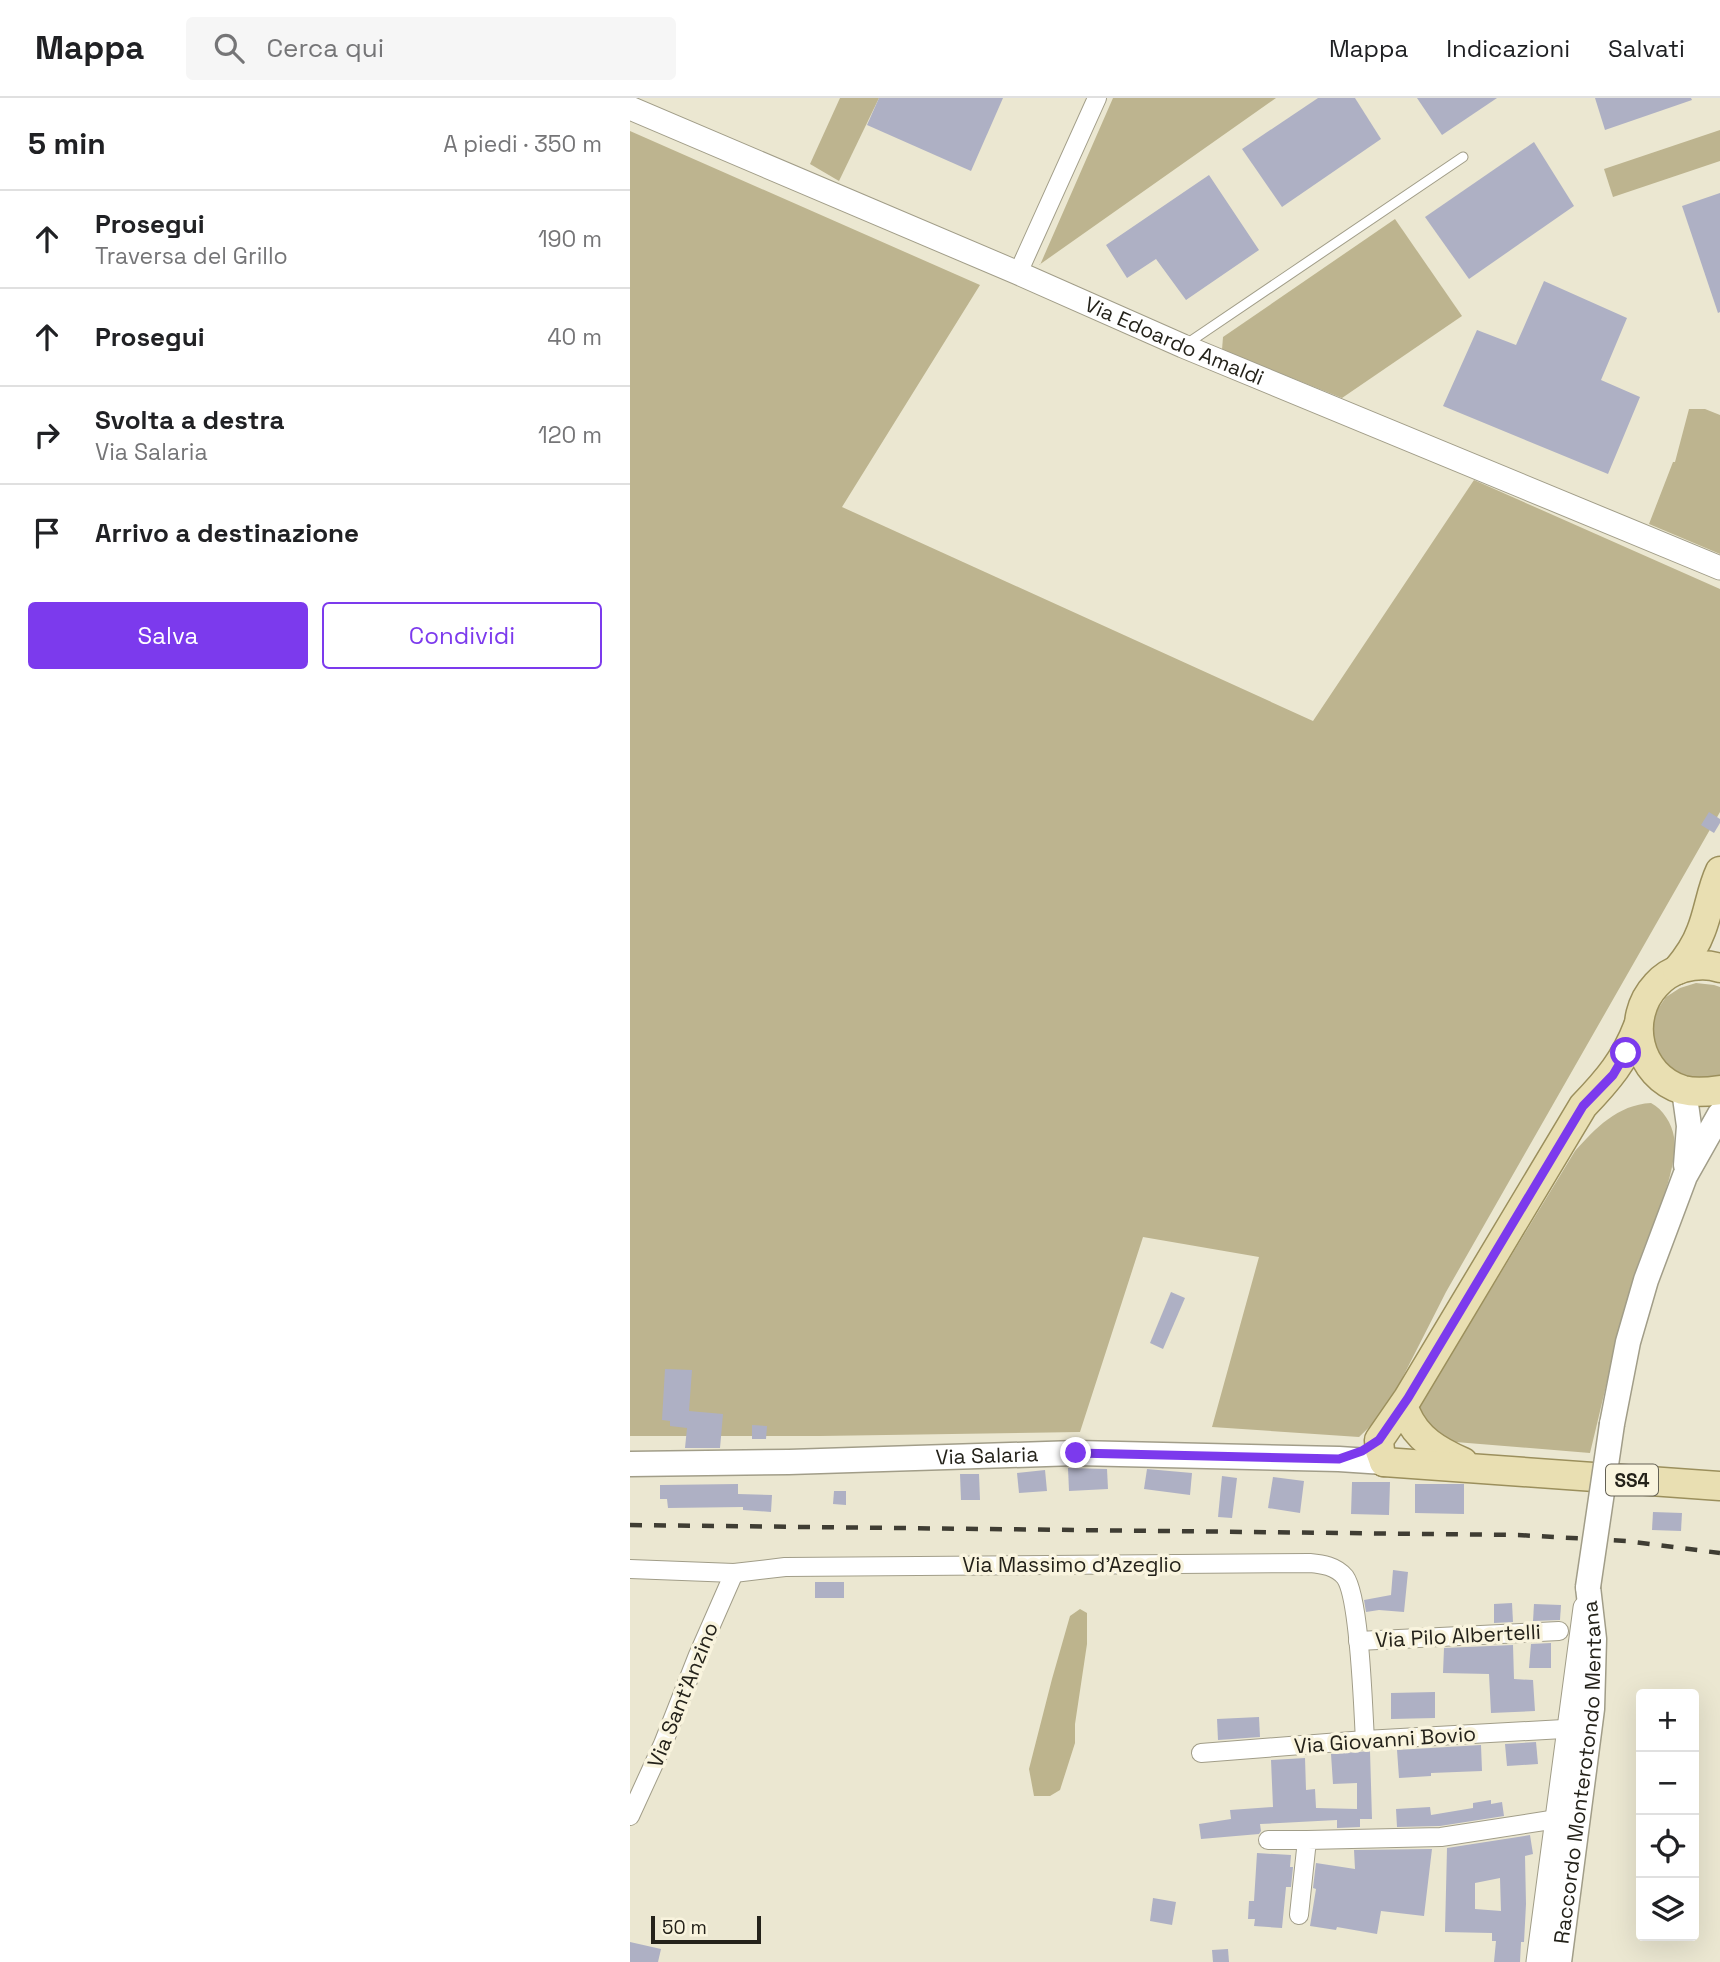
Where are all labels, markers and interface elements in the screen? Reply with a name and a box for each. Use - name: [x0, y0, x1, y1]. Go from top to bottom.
- search box: [186, 17, 676, 80]
- text: Mappa: [35, 27, 144, 69]
- icon: search: [210, 29, 248, 67]
- text: Cerca qui: [266, 31, 384, 65]
- text: Mappa: [1329, 33, 1408, 64]
- text: Indicazioni: [1446, 33, 1570, 64]
- text: Salvati: [1608, 33, 1685, 64]
- text: 5 min: [28, 124, 106, 163]
- text: A piedi · 350 m: [443, 129, 602, 159]
- text: Prosegui: [95, 207, 205, 241]
- icon: ahead: [28, 220, 66, 258]
- text: 190 m: [538, 224, 602, 254]
- text: Traversa del Grillo: [95, 241, 288, 271]
- street label: Via Edoardo Amaldi: [1081, 290, 1268, 391]
- icon: ahead: [28, 318, 66, 356]
- text: Prosegui: [95, 320, 205, 354]
- text: 40 m: [547, 322, 602, 352]
- text: Svolta a destra: [95, 403, 284, 437]
- icon: right: [28, 416, 66, 454]
- text: 120 m: [538, 420, 602, 450]
- text: Via Salaria: [95, 437, 208, 467]
- icon: arrive: [28, 514, 66, 552]
- text: Arrivo a destinazione: [95, 516, 359, 550]
- button: Salva: [28, 602, 308, 669]
- button: Condividi: [322, 602, 602, 669]
- route start: [1610, 1037, 1641, 1068]
- route end: [1060, 1437, 1091, 1468]
- street label: Via Salaria: [935, 1440, 1039, 1470]
- road number: SS4: [1606, 1464, 1658, 1496]
- street label: Via Massimo d'Azeglio: [962, 1551, 1182, 1578]
- street label: Raccordo Monterotondo Mentana: [1547, 1599, 1607, 1945]
- street label: Via Sant'Anzino: [641, 1618, 724, 1771]
- street label: Via Pilo Albertelli: [1374, 1618, 1542, 1653]
- map controls: [1636, 1689, 1699, 1941]
- button: +: [1636, 1689, 1699, 1752]
- street label: Via Giovanni Bovio: [1293, 1720, 1477, 1759]
- button: −: [1636, 1752, 1699, 1815]
- button: locate: [1636, 1815, 1699, 1878]
- button: layers: [1636, 1878, 1699, 1941]
- scale bar: [651, 1913, 761, 1945]
- text: 50 m: [662, 1915, 707, 1940]

